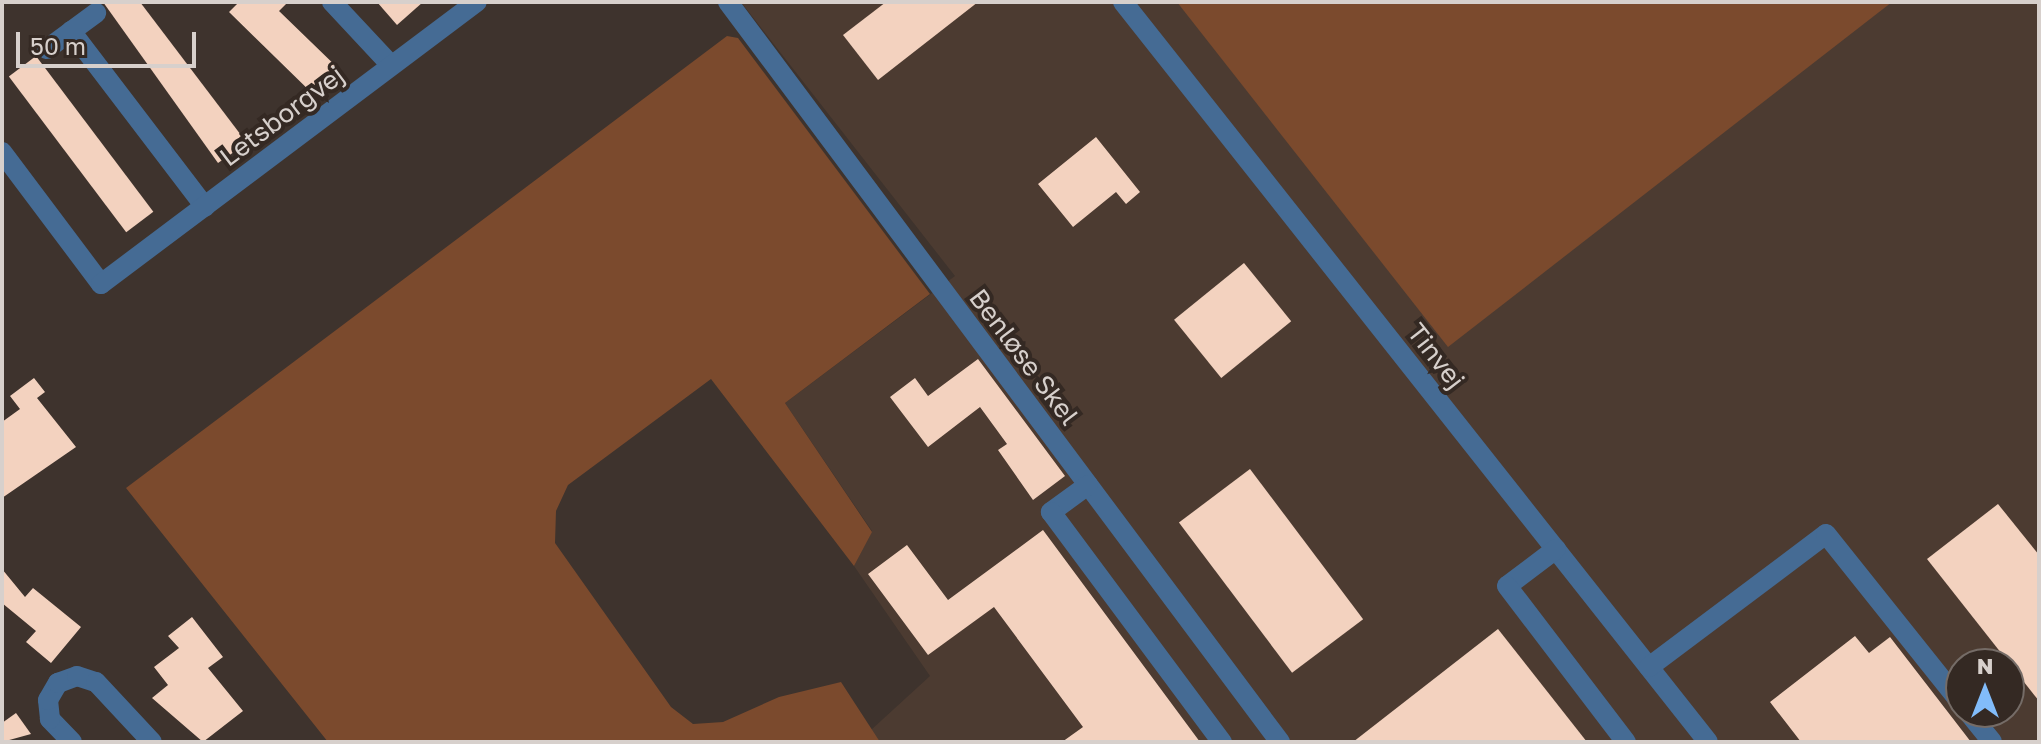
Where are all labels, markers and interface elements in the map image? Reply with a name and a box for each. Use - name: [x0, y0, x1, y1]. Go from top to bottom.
- scale bar: [20, 16, 200, 66]
- text: 50 m: [30, 31, 86, 60]
- street label: Letsborgvej: [214, 59, 350, 173]
- street label: Benløse Skel: [963, 283, 1085, 431]
- street label: Tinvej: [1401, 317, 1471, 395]
- north arrow: [1945, 648, 2025, 728]
- text: N: [1977, 652, 1993, 679]

